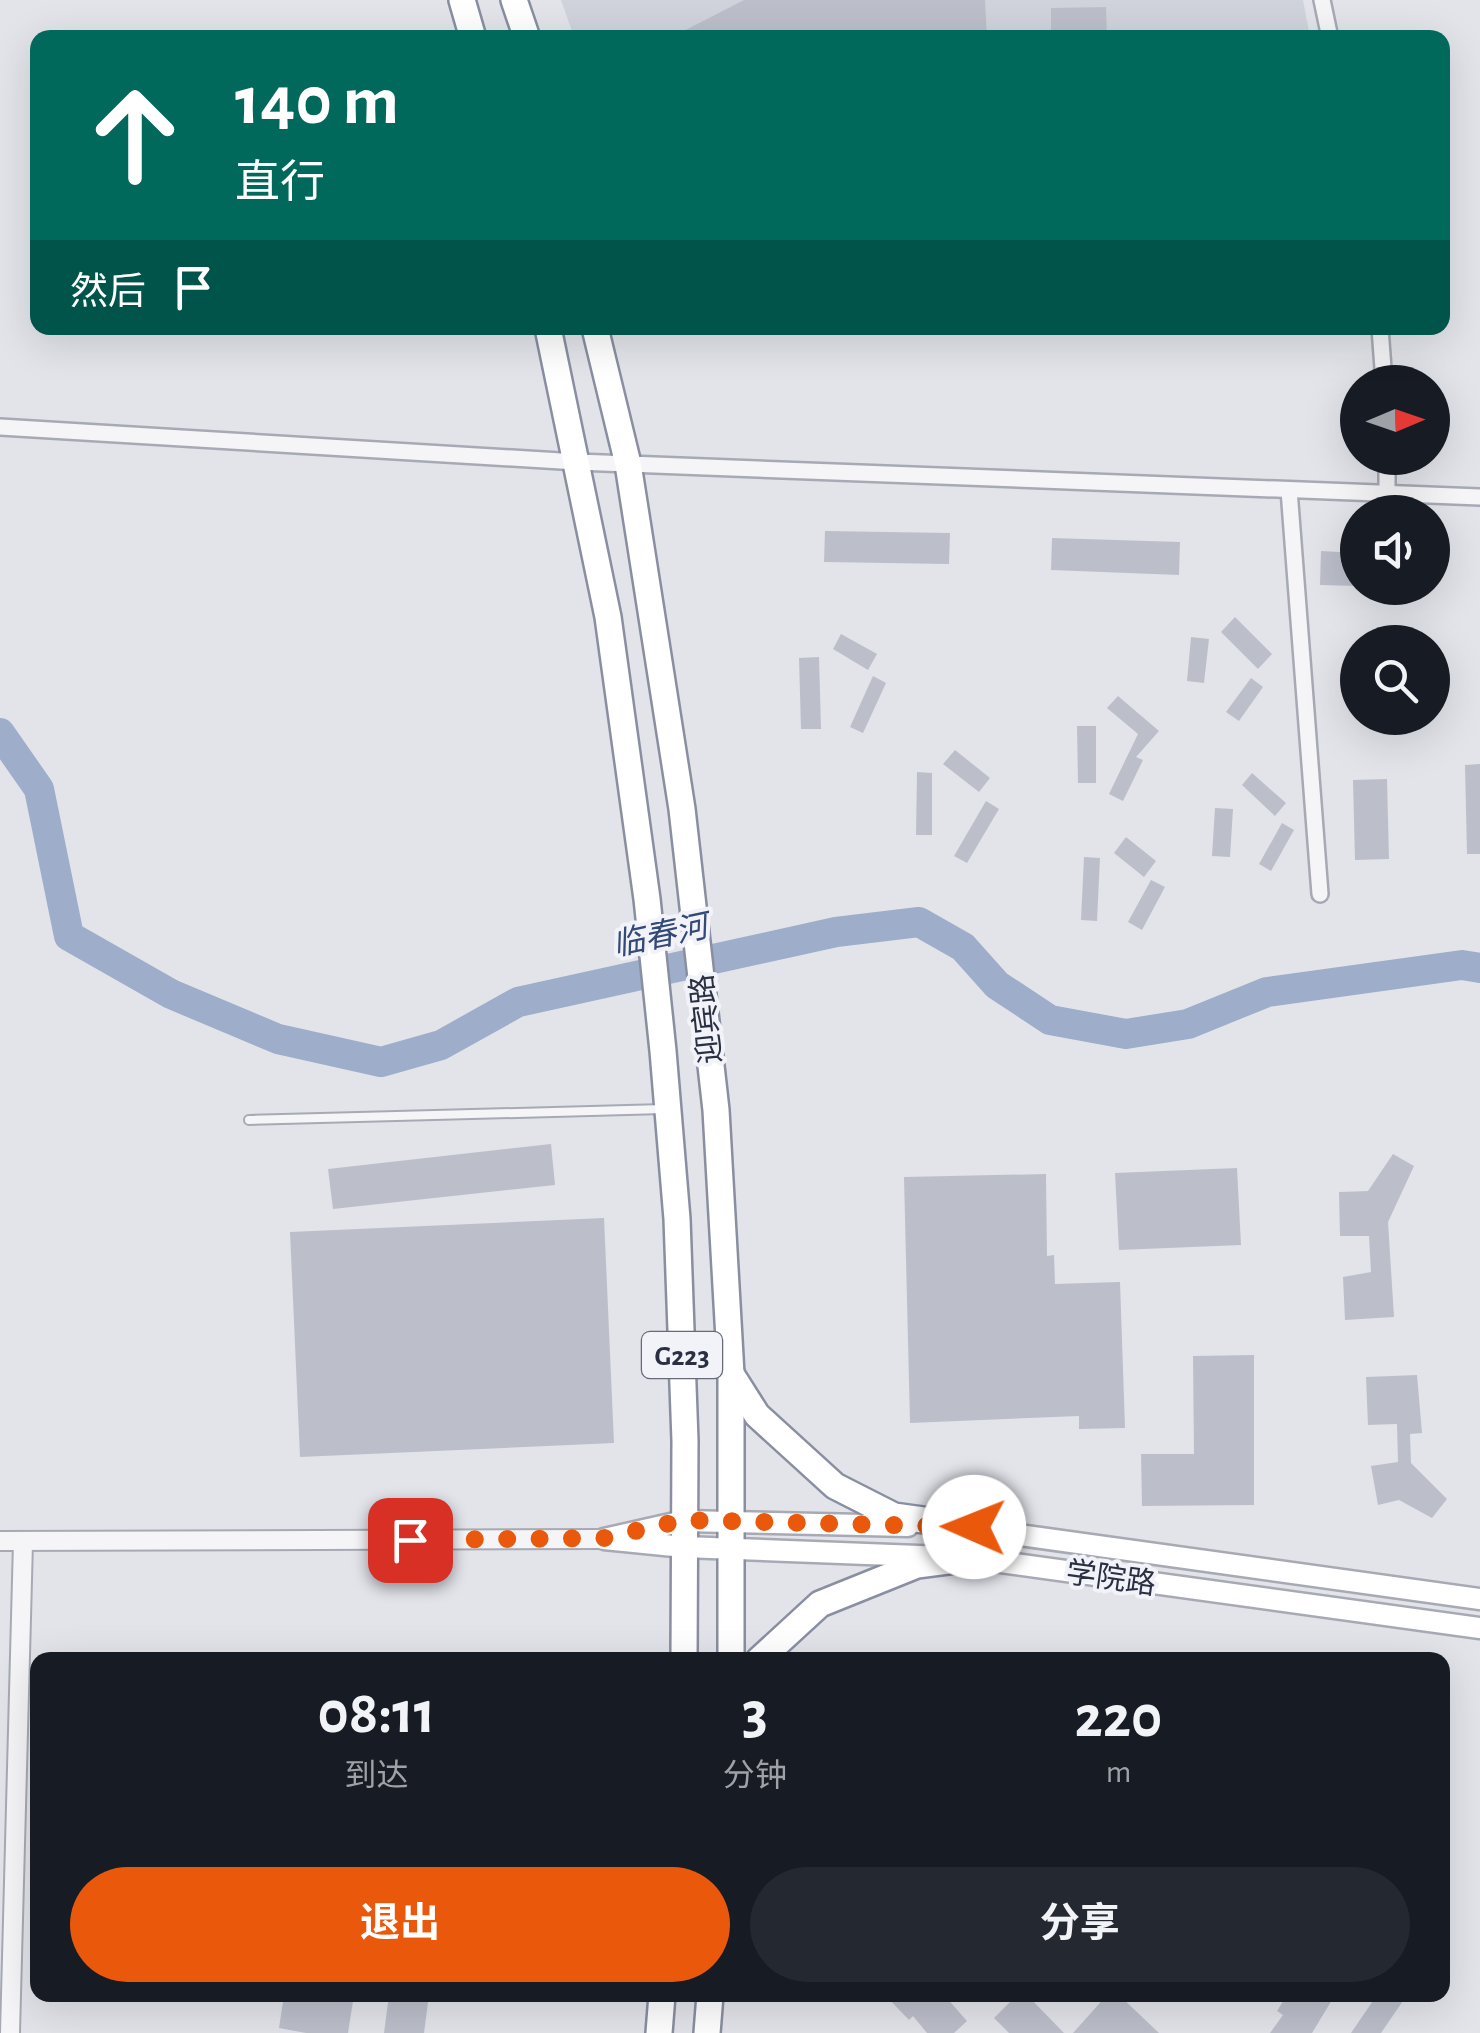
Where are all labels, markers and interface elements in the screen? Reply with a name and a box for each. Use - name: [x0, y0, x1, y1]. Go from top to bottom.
- text: 140 m: [235, 67, 399, 137]
- icon: ahead: [70, 70, 200, 200]
- text: 直行: [235, 161, 325, 206]
- icon: arrive: [166, 260, 221, 315]
- text: 然后: [70, 274, 146, 312]
- north arrow: [1340, 365, 1450, 475]
- map controls: [1340, 365, 1450, 735]
- button: sound: [1340, 495, 1450, 605]
- button: search: [1340, 625, 1450, 735]
- water label: 临春河: [610, 907, 716, 962]
- street label: 迎宾路: [685, 973, 727, 1065]
- road number: G223: [642, 1332, 722, 1378]
- position arrow: [922, 1475, 1026, 1579]
- pin: [368, 1498, 453, 1583]
- icon: arrive: [383, 1513, 438, 1568]
- street label: 学院路: [1064, 1556, 1158, 1600]
- text: 08:11: [318, 1684, 435, 1744]
- text: 3: [742, 1684, 768, 1744]
- text: 220: [1075, 1688, 1162, 1748]
- text: m: [1106, 1756, 1131, 1788]
- text: 到达: [344, 1760, 408, 1792]
- text: 分钟: [723, 1760, 787, 1792]
- button: 退出: [70, 1867, 730, 1982]
- button: 分享: [750, 1867, 1410, 1982]

